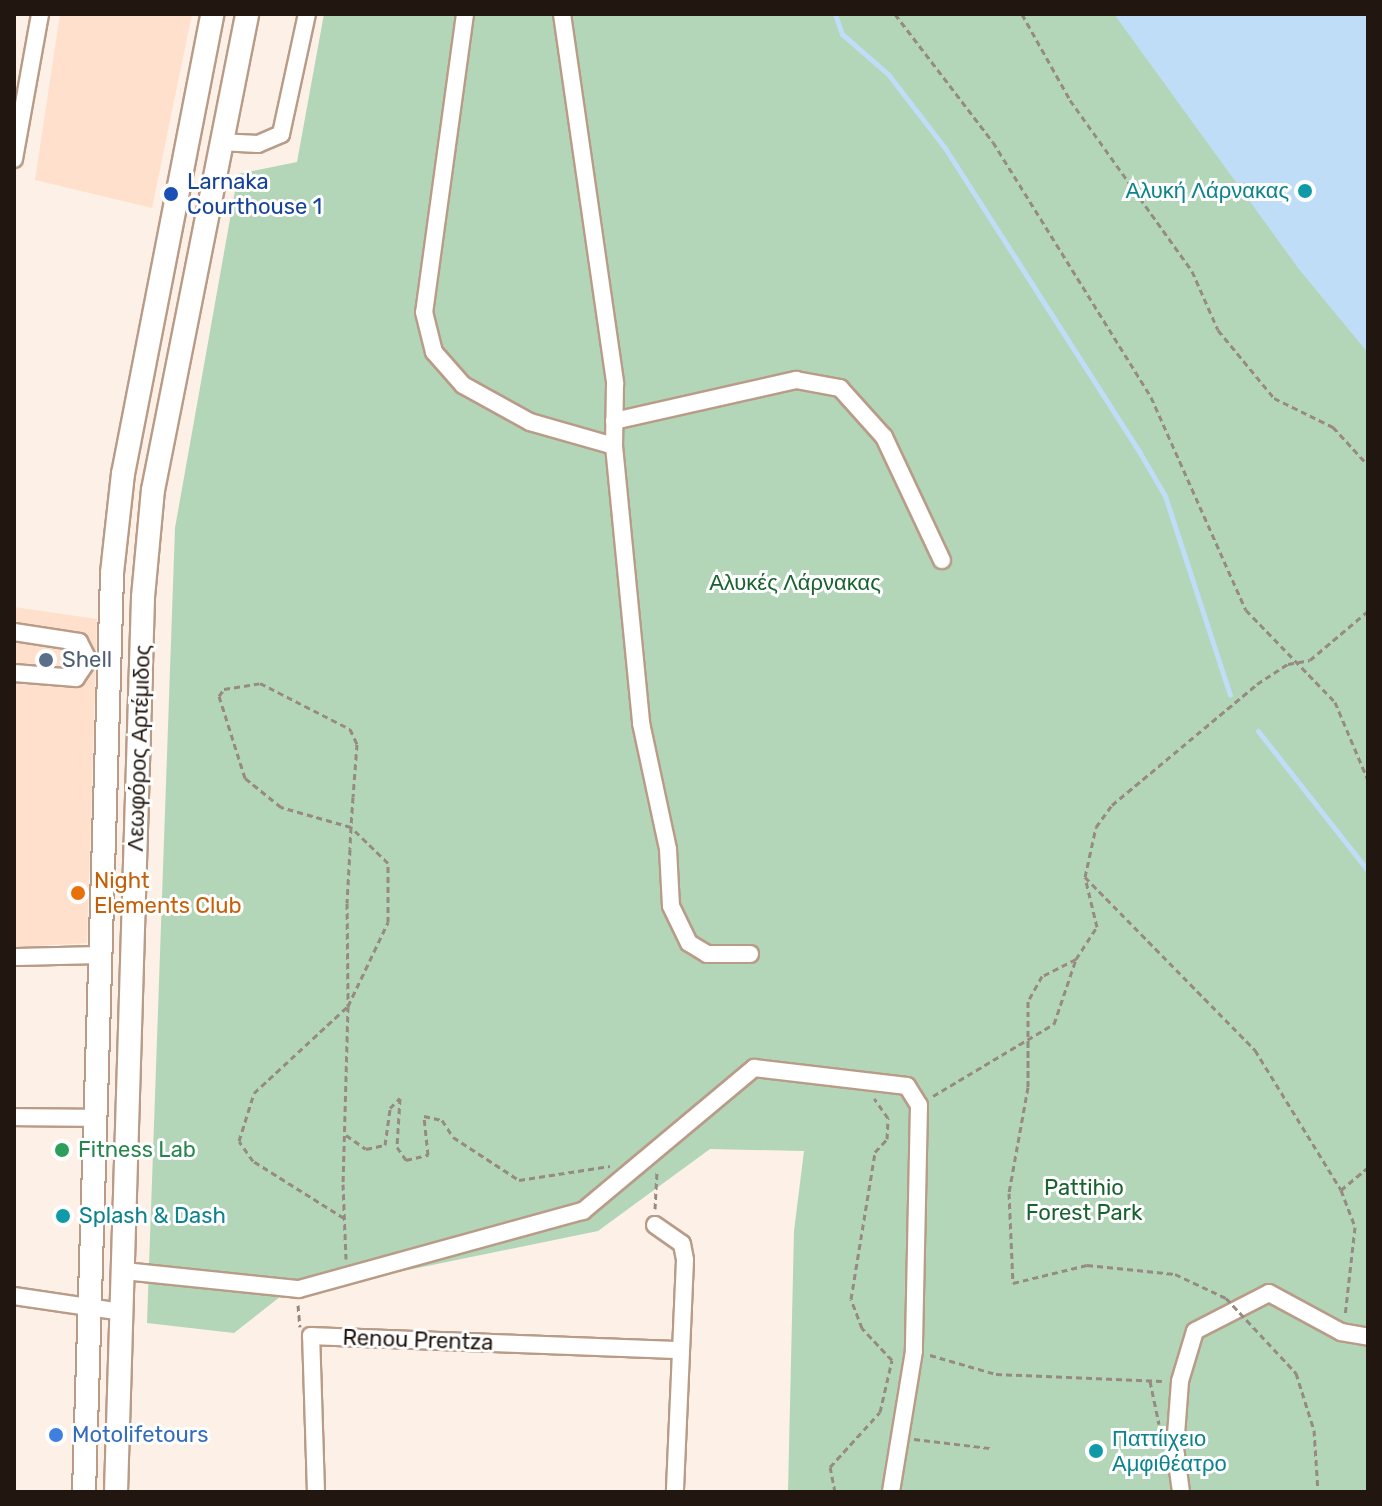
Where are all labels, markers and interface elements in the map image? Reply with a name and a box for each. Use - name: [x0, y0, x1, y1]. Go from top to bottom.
- place label: Larnaka Courthouse 1: [187, 168, 322, 220]
- place label: Αλυκή Λάρνακας: [1125, 178, 1289, 204]
- marker: Αλυκή Λάρνακας: [1296, 182, 1314, 200]
- marker: Larnaka Courthouse 1: [162, 185, 180, 203]
- park label: Αλυκές Λάρνακας: [709, 570, 881, 596]
- street label: Λεωφόρος Αρτέμιδος: [122, 644, 156, 852]
- place label: Shell: [62, 647, 112, 673]
- marker: Shell: [37, 651, 55, 669]
- place label: Night Elements Club: [94, 867, 242, 918]
- marker: Night Elements Club: [69, 884, 87, 902]
- place label: Fitness Lab: [78, 1137, 196, 1163]
- marker: Fitness Lab: [53, 1141, 71, 1159]
- park label: Pattihio Forest Park: [1026, 1174, 1142, 1226]
- place label: Splash & Dash: [79, 1203, 226, 1229]
- marker: Splash & Dash: [54, 1207, 72, 1225]
- street label: Renou Prentza: [342, 1324, 494, 1356]
- place label: Motolifetours: [72, 1422, 208, 1448]
- place label: Παττίιχειο Αμφιθέατρο: [1112, 1425, 1227, 1476]
- marker: Motolifetours: [47, 1426, 65, 1444]
- marker: Παττίιχειο Αμφιθέατρο: [1087, 1442, 1105, 1460]

